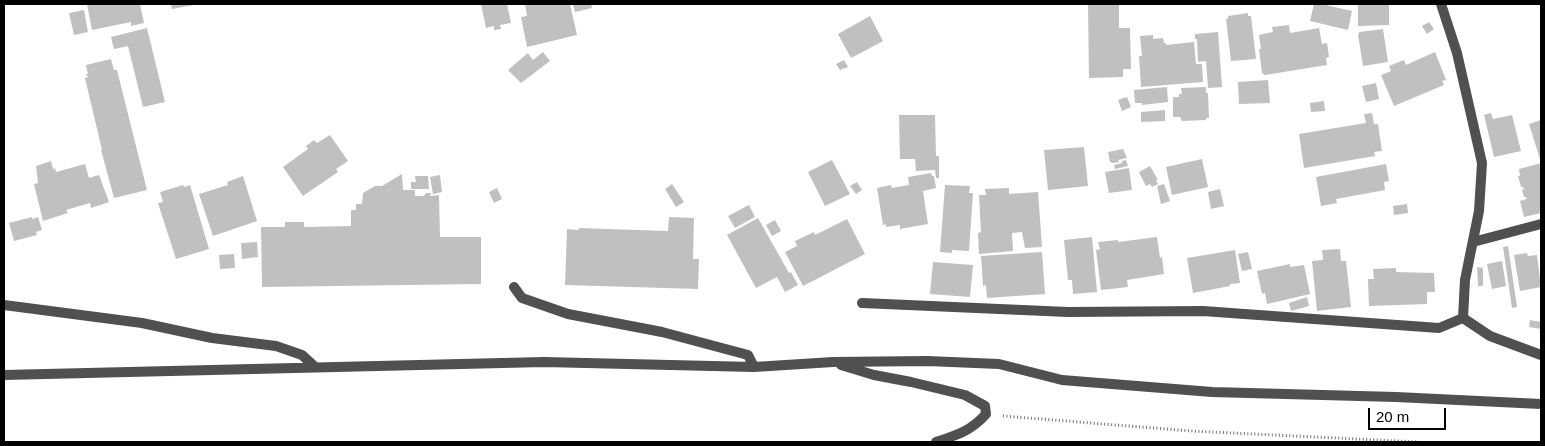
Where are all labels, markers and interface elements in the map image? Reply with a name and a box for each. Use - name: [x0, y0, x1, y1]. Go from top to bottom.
- scale bar: [1370, 398, 1448, 430]
- text: 20 m: [1376, 408, 1409, 425]

